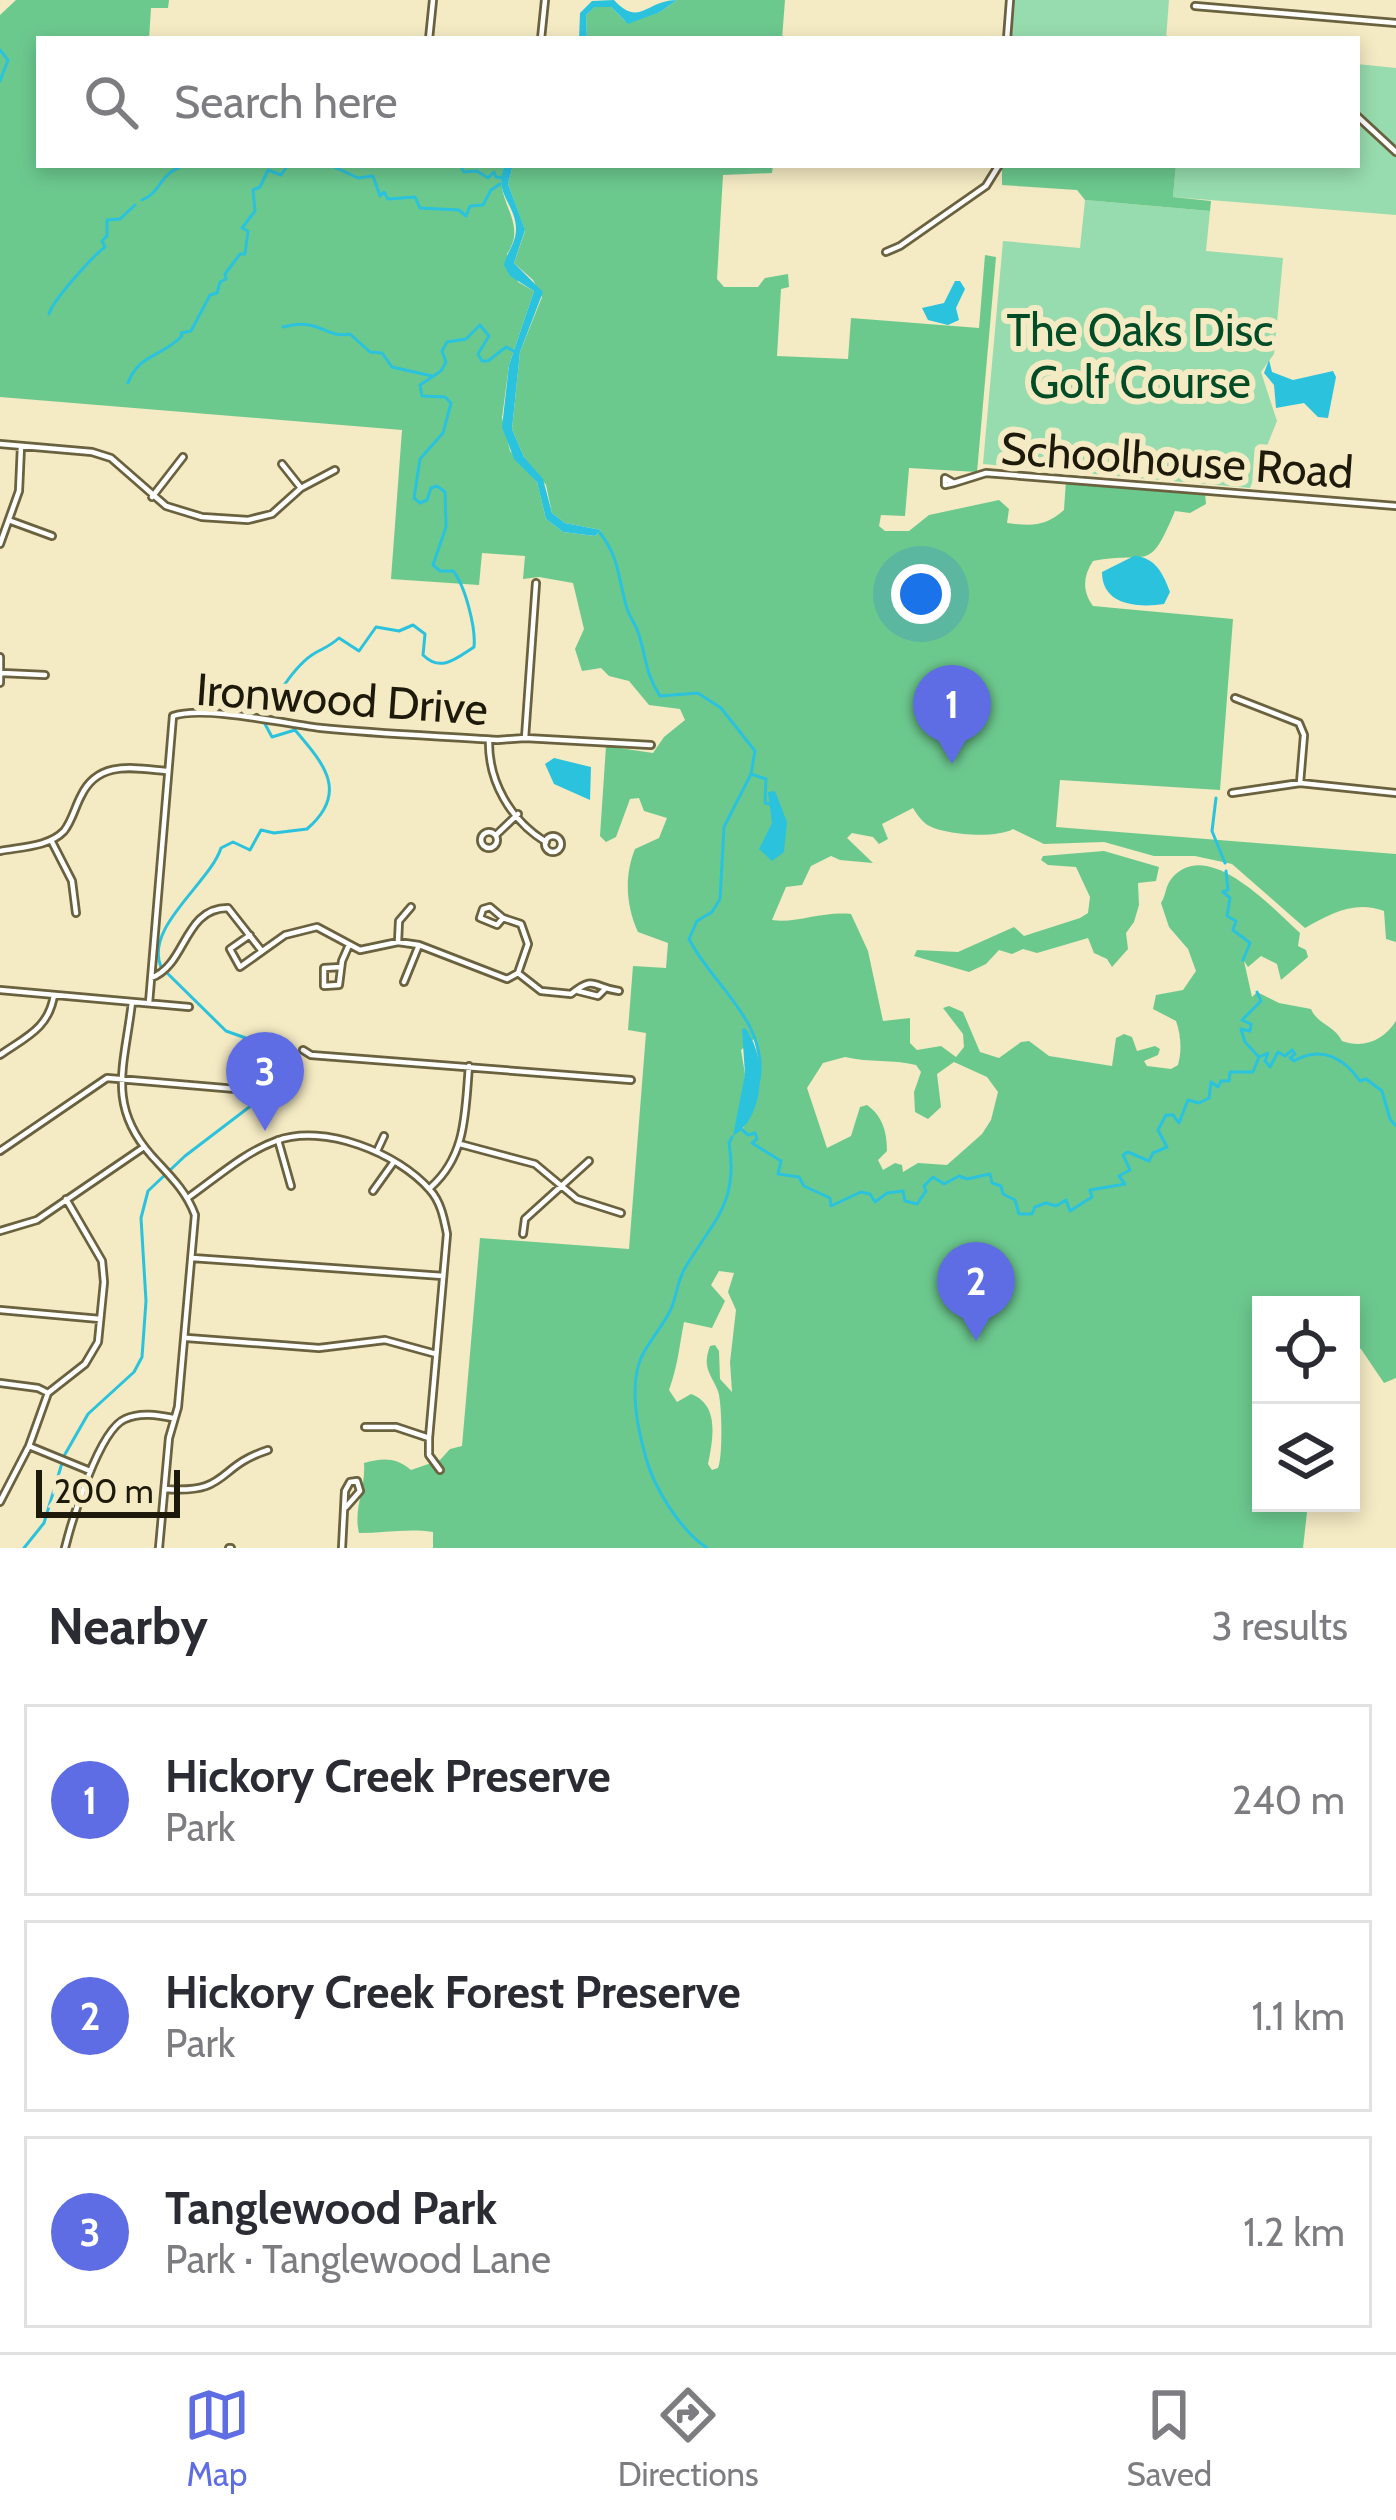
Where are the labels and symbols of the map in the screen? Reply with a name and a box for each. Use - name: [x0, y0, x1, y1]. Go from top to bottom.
- park label: The Oaks Disc Golf Course: [1006, 303, 1274, 409]
- street label: Schoolhouse Road: [999, 421, 1355, 499]
- your location: [891, 564, 951, 624]
- street label: Ironwood Drive: [194, 662, 490, 736]
- pin: 1: [913, 665, 991, 764]
- pin: 3: [226, 1032, 304, 1131]
- pin: 2: [937, 1242, 1015, 1341]
- scale bar: [36, 1464, 180, 1517]

